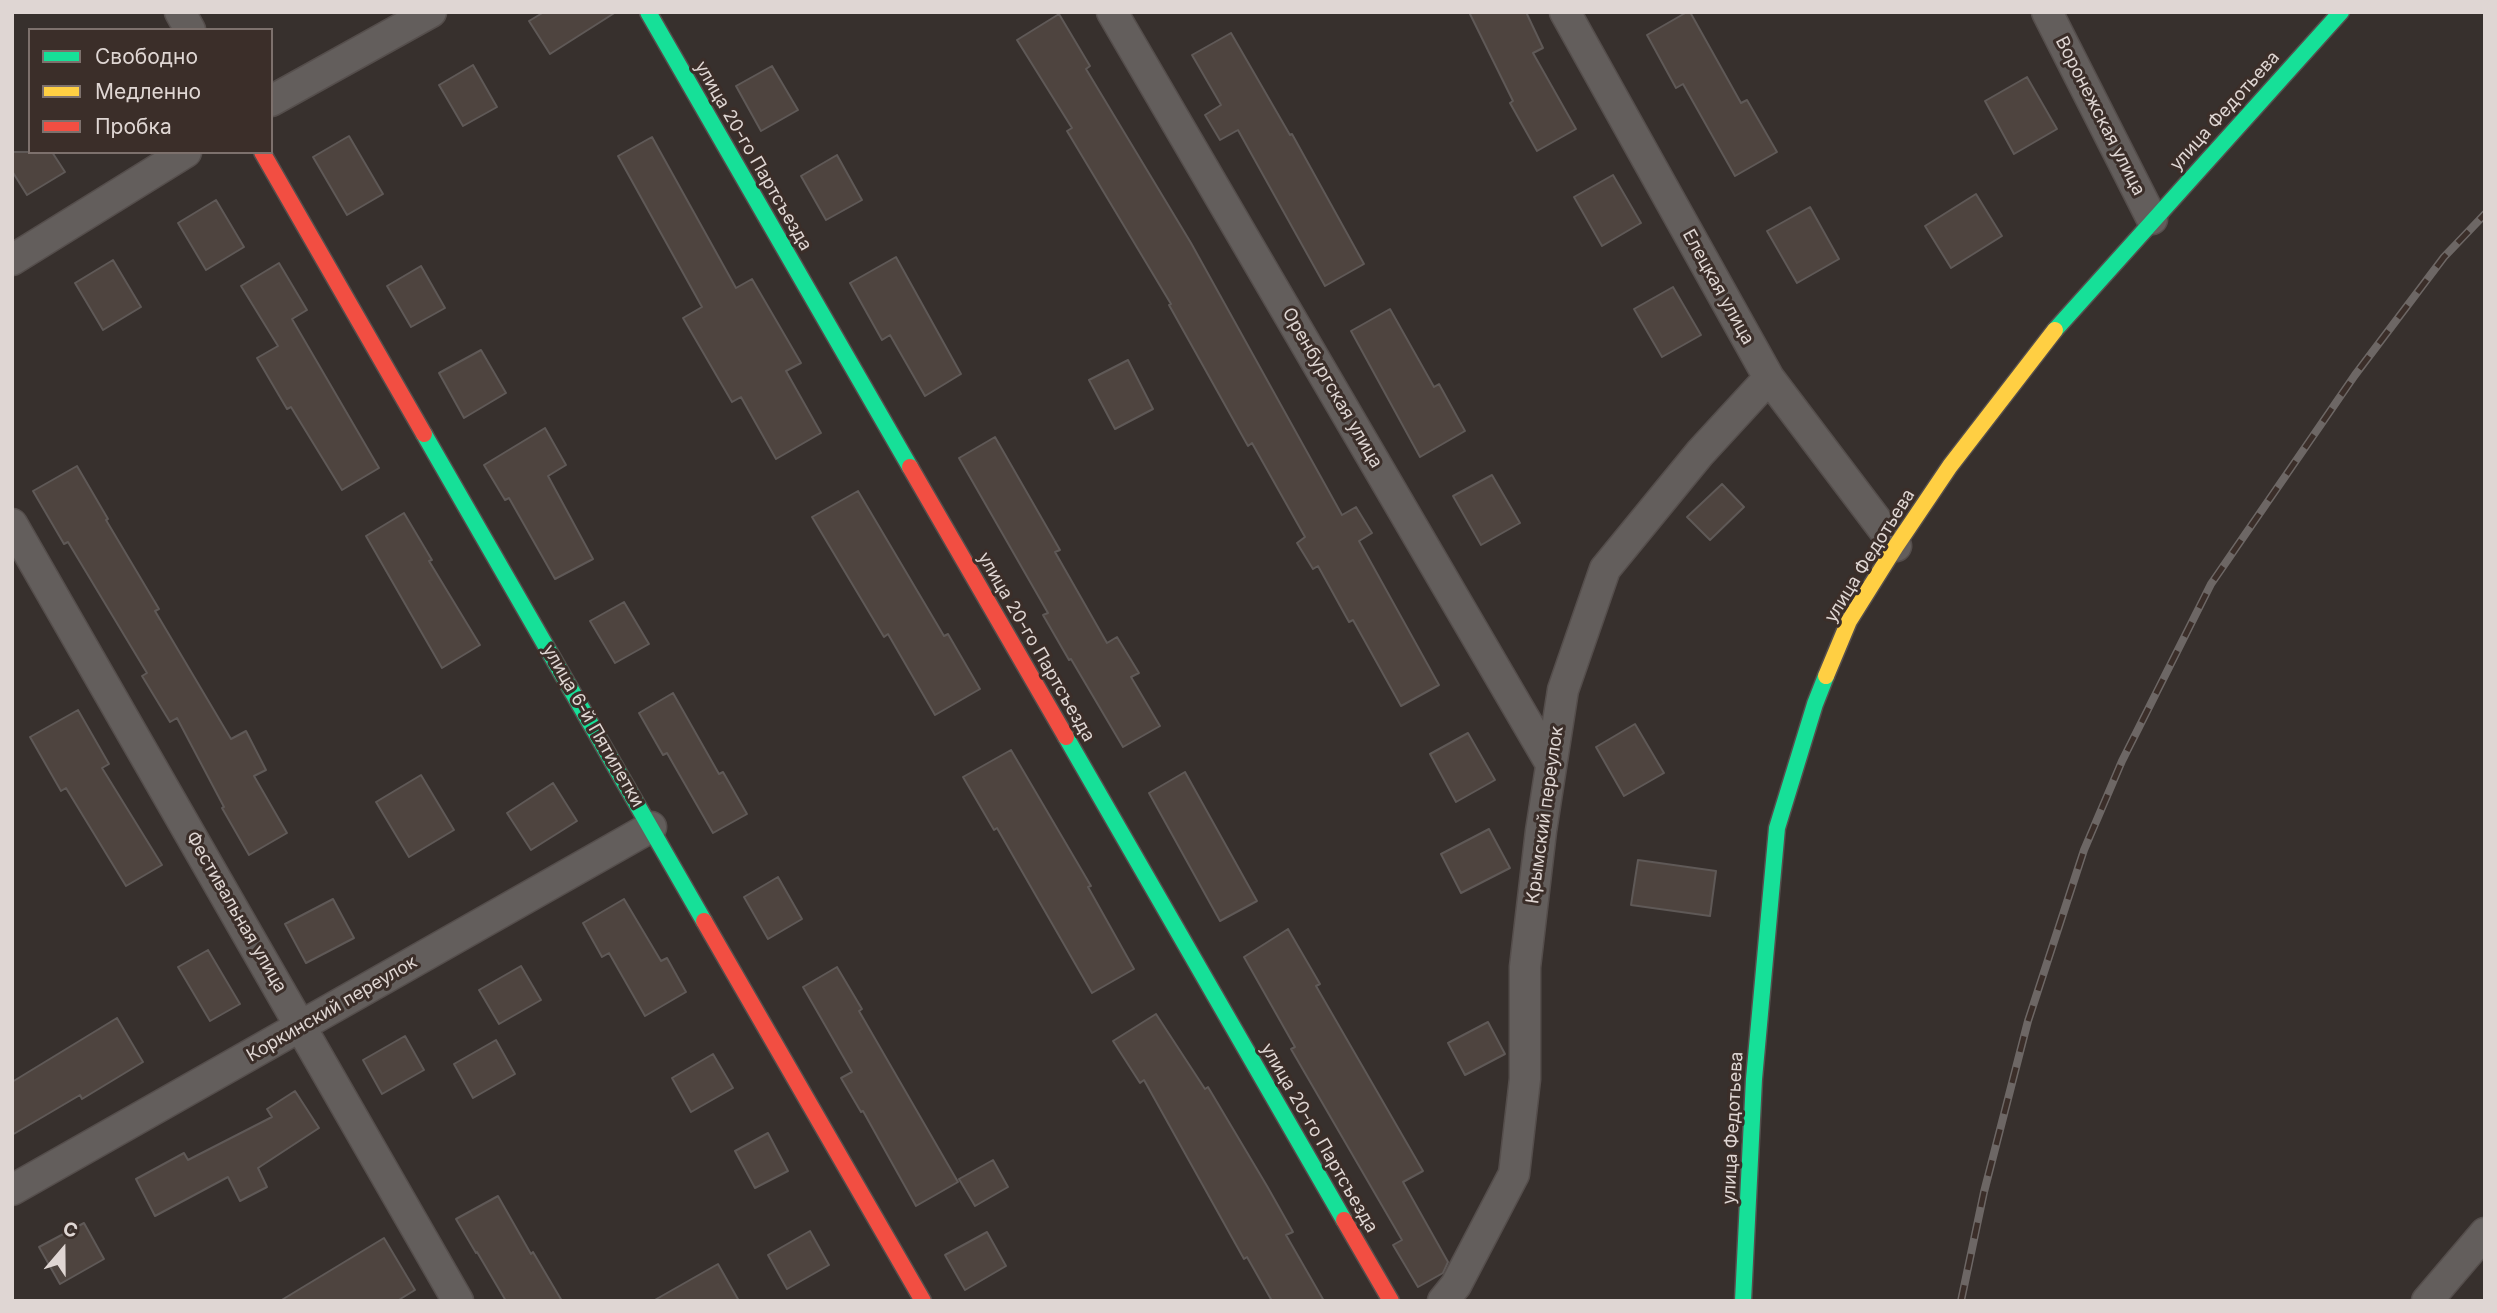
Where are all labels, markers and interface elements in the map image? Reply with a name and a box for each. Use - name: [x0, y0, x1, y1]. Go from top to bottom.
- legend: [28, 28, 273, 154]
- street label: Воронежская улица: [2051, 33, 2149, 199]
- text: Свободно: [95, 44, 198, 69]
- street label: улица Федотьева: [2166, 47, 2284, 175]
- street label: улица 20-го Партсъезда: [690, 57, 816, 255]
- text: Медленно: [95, 79, 201, 104]
- text: Пробка: [95, 114, 172, 139]
- street label: Елецкая улица: [1677, 226, 1759, 348]
- street label: Оренбургская улица: [1277, 304, 1387, 472]
- street label: улица Федотьева: [1820, 485, 1920, 627]
- street label: улица 20-го Партсъезда: [973, 548, 1099, 746]
- street label: улица 6-й Пятилетки: [538, 641, 648, 811]
- street label: Крымский переулок: [1522, 725, 1568, 905]
- street label: Фестивальная улица: [181, 828, 291, 996]
- street label: Коркинский переулок: [243, 951, 421, 1067]
- street label: улица 20-го Партсъезда: [1256, 1039, 1382, 1237]
- street label: улица Федотьева: [1718, 1051, 1748, 1205]
- north arrow: [28, 1215, 98, 1285]
- text: С: [60, 1217, 81, 1243]

